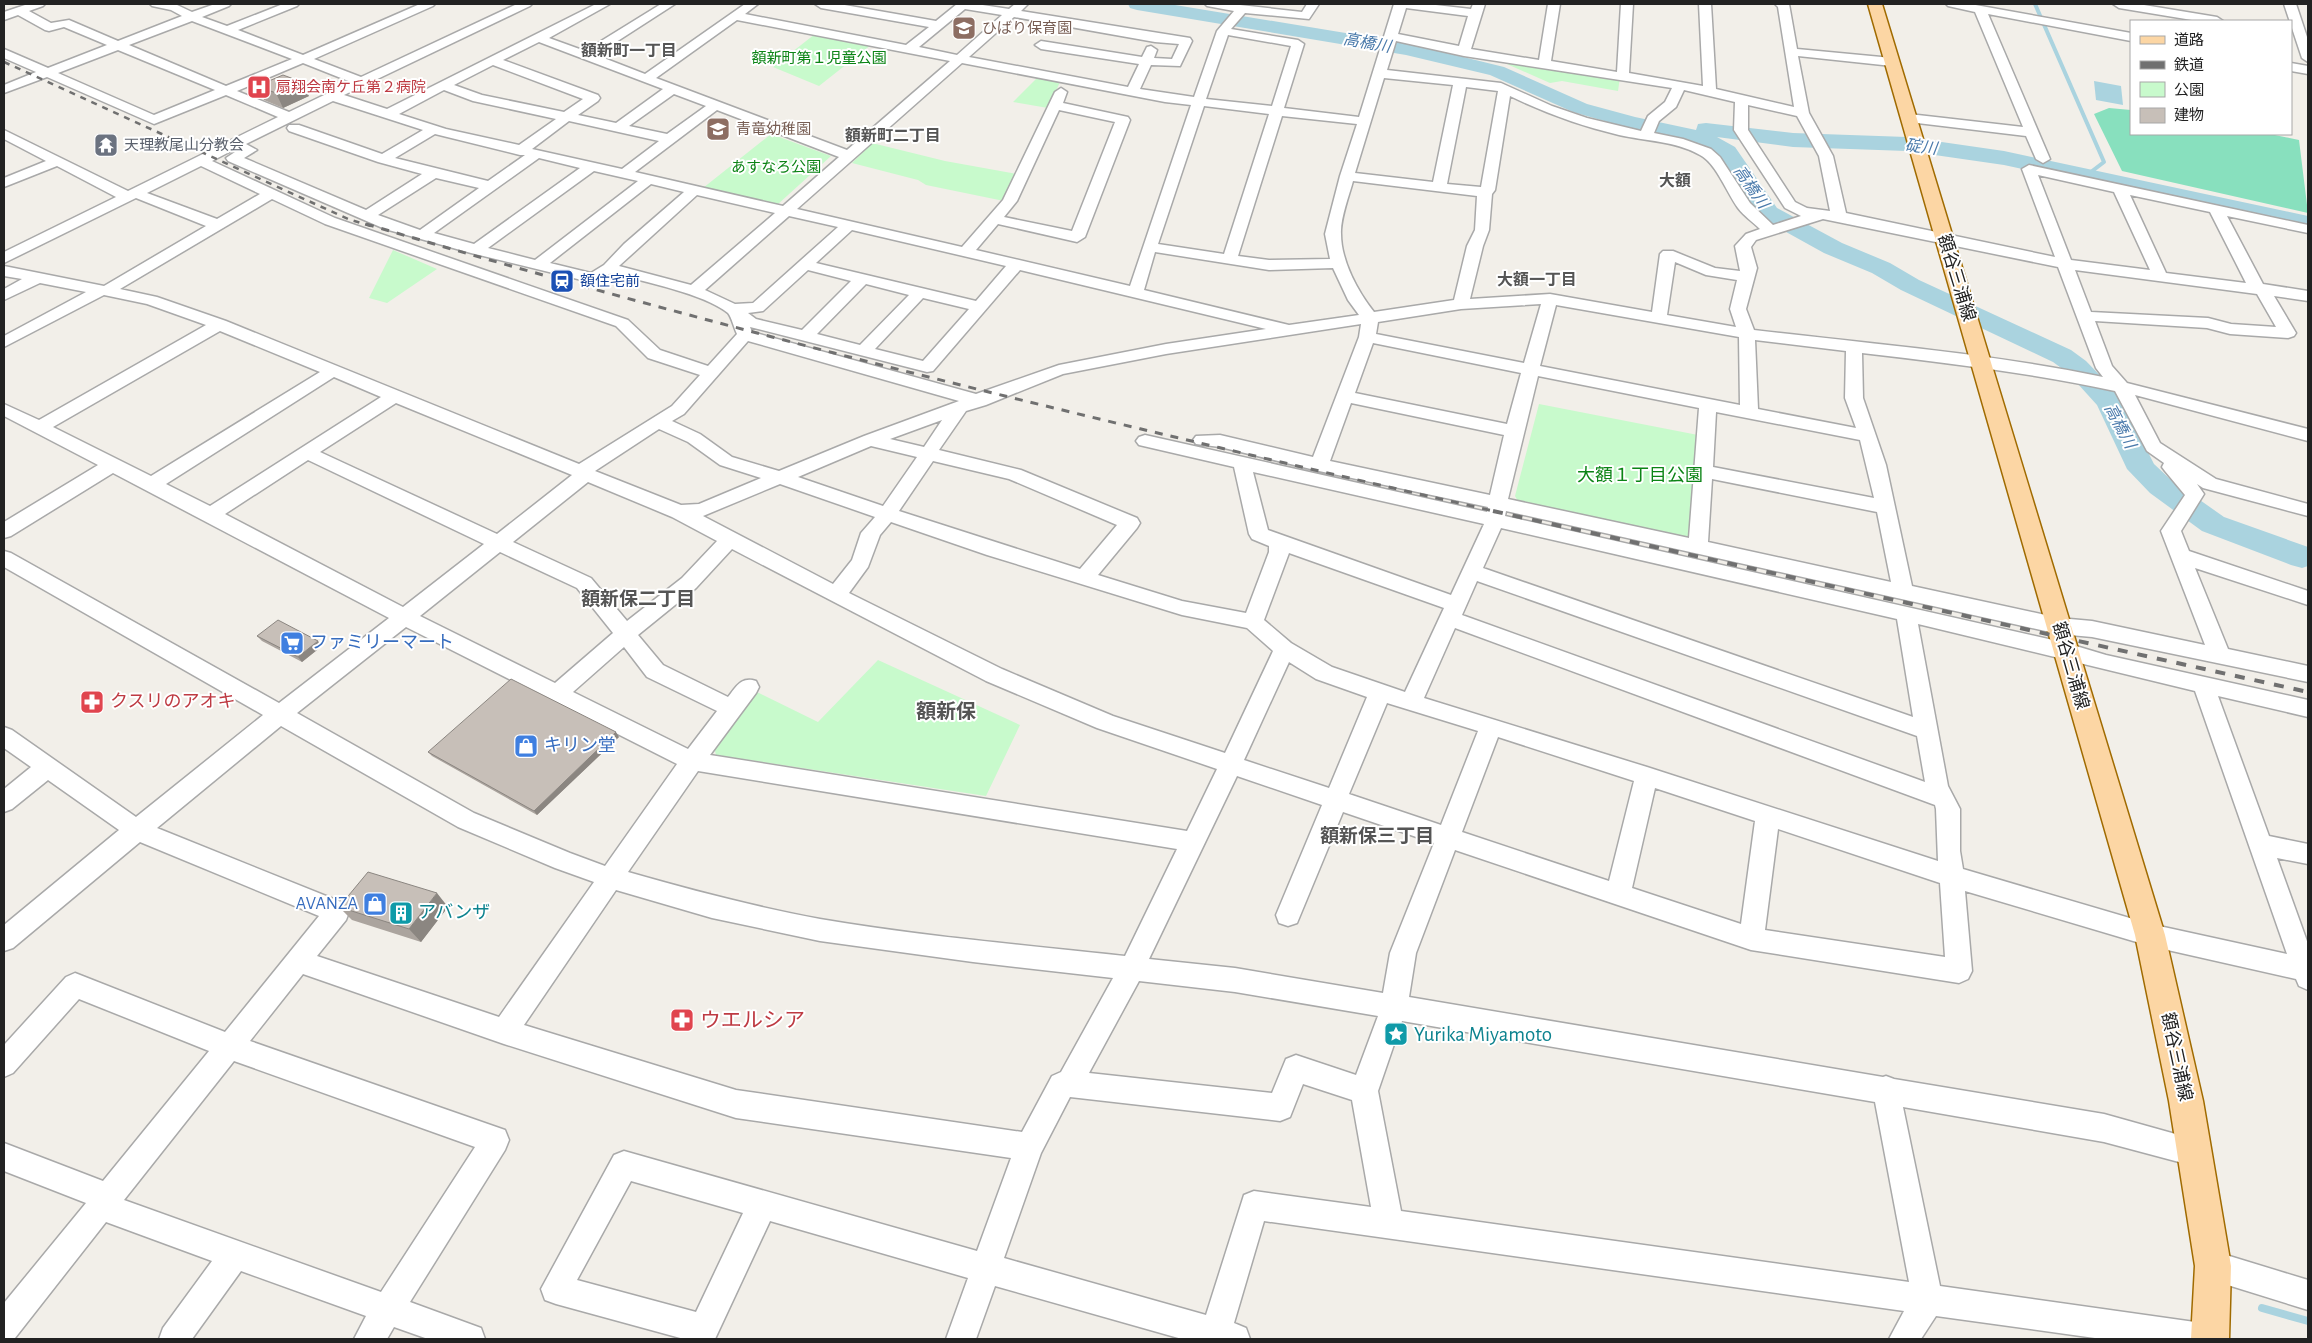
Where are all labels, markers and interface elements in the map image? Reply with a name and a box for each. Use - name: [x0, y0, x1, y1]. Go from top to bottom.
- school or university icon: ひばり保育園: [951, 15, 977, 41]
- place label: ひばり保育園: [982, 20, 1072, 36]
- legend: [2130, 20, 2292, 135]
- water label: 高橋川: [1342, 30, 1394, 55]
- text: 道路: [2174, 32, 2204, 48]
- district label: 額新町一丁目: [581, 42, 677, 59]
- park label: 額新町第１児童公園: [751, 50, 887, 66]
- text: 鉄道: [2174, 57, 2204, 73]
- hospital icon: 扇翔会南ケ丘第２病院: [246, 74, 272, 100]
- place label: 扇翔会南ケ丘第２病院: [276, 79, 426, 95]
- text: 公園: [2174, 82, 2204, 98]
- text: 建物: [2174, 107, 2204, 123]
- school or university icon: 青竜幼稚園: [705, 116, 731, 142]
- place label: 青竜幼稚園: [736, 121, 811, 137]
- district label: 額新町二丁目: [845, 127, 941, 144]
- temple icon: 天理教尾山分教会: [93, 132, 119, 158]
- water label: 碇川: [1904, 136, 1940, 157]
- place label: 天理教尾山分教会: [124, 137, 244, 153]
- park label: あすなろ公園: [731, 159, 821, 175]
- water label: 高橋川: [1731, 162, 1773, 213]
- district label: 大額: [1659, 172, 1691, 189]
- street label: 額谷三浦線: [1934, 232, 1980, 324]
- station icon: 額住宅前: [549, 268, 575, 294]
- district label: 大額一丁目: [1497, 271, 1577, 288]
- place label: 額住宅前: [580, 273, 640, 289]
- water label: 高橋川: [2102, 401, 2140, 453]
- park label: 大額１丁目公園: [1577, 466, 1703, 485]
- district label: 額新保二丁目: [581, 589, 695, 609]
- street label: 額谷三浦線: [2049, 620, 2093, 712]
- supermarket icon: ファミリーマート: [279, 630, 305, 656]
- place label: ファミリーマート: [310, 634, 454, 652]
- pharmacy icon: クスリのアオキ: [79, 689, 105, 715]
- place label: クスリのアオキ: [110, 692, 235, 711]
- district label: 額新保: [916, 701, 976, 722]
- shop icon: キリン堂: [513, 733, 539, 759]
- place label: キリン堂: [544, 736, 616, 755]
- district label: 額新保三丁目: [1320, 826, 1434, 846]
- shop icon: AVANZA: [362, 891, 388, 917]
- place label: AVANZA: [296, 895, 359, 913]
- building icon: アバンザ: [388, 900, 414, 926]
- place label: アバンザ: [418, 903, 490, 922]
- pharmacy icon: ウエルシア: [669, 1007, 695, 1033]
- place label: ウエルシア: [700, 1010, 805, 1031]
- street label: 額谷三浦線: [2158, 1011, 2196, 1103]
- place icon: Yurika Miyamoto: [1383, 1021, 1409, 1047]
- place label: Yurika Miyamoto: [1414, 1024, 1552, 1045]

